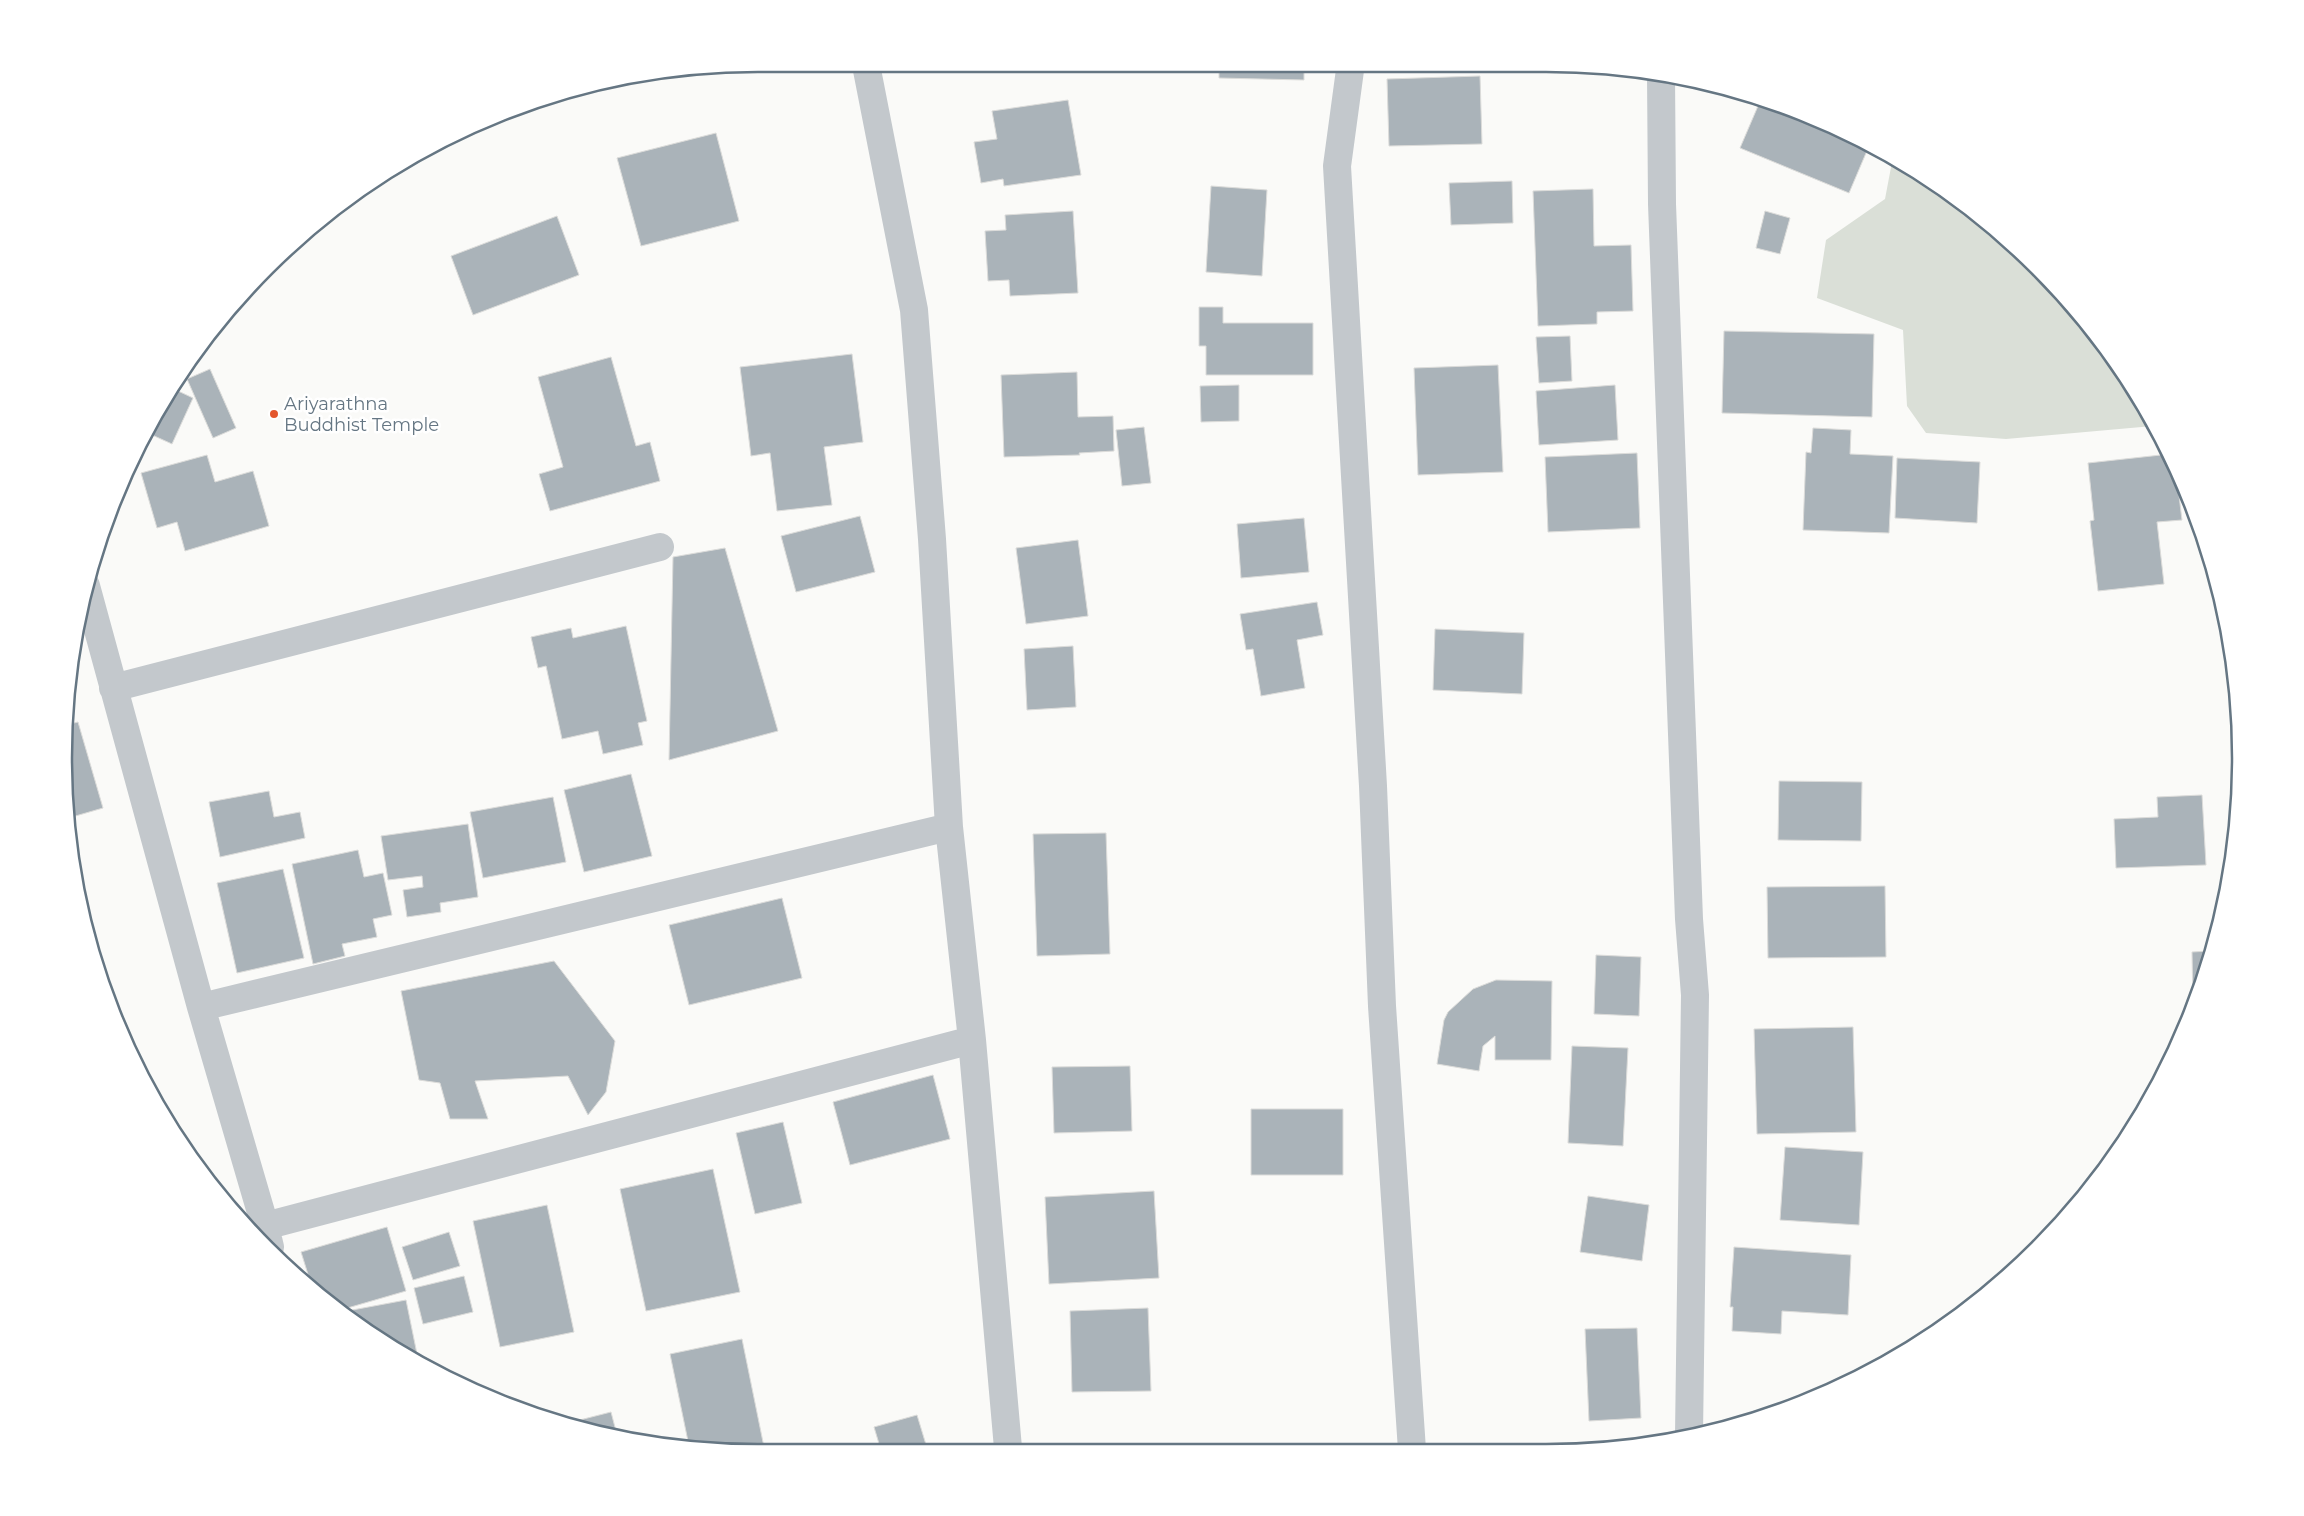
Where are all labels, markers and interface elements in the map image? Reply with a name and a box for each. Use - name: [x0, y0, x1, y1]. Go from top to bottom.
- place label: Ariyarathna Buddhist Temple: [284, 393, 439, 436]
- marker: Ariyarathna Buddhist Temple: [268, 408, 280, 420]

